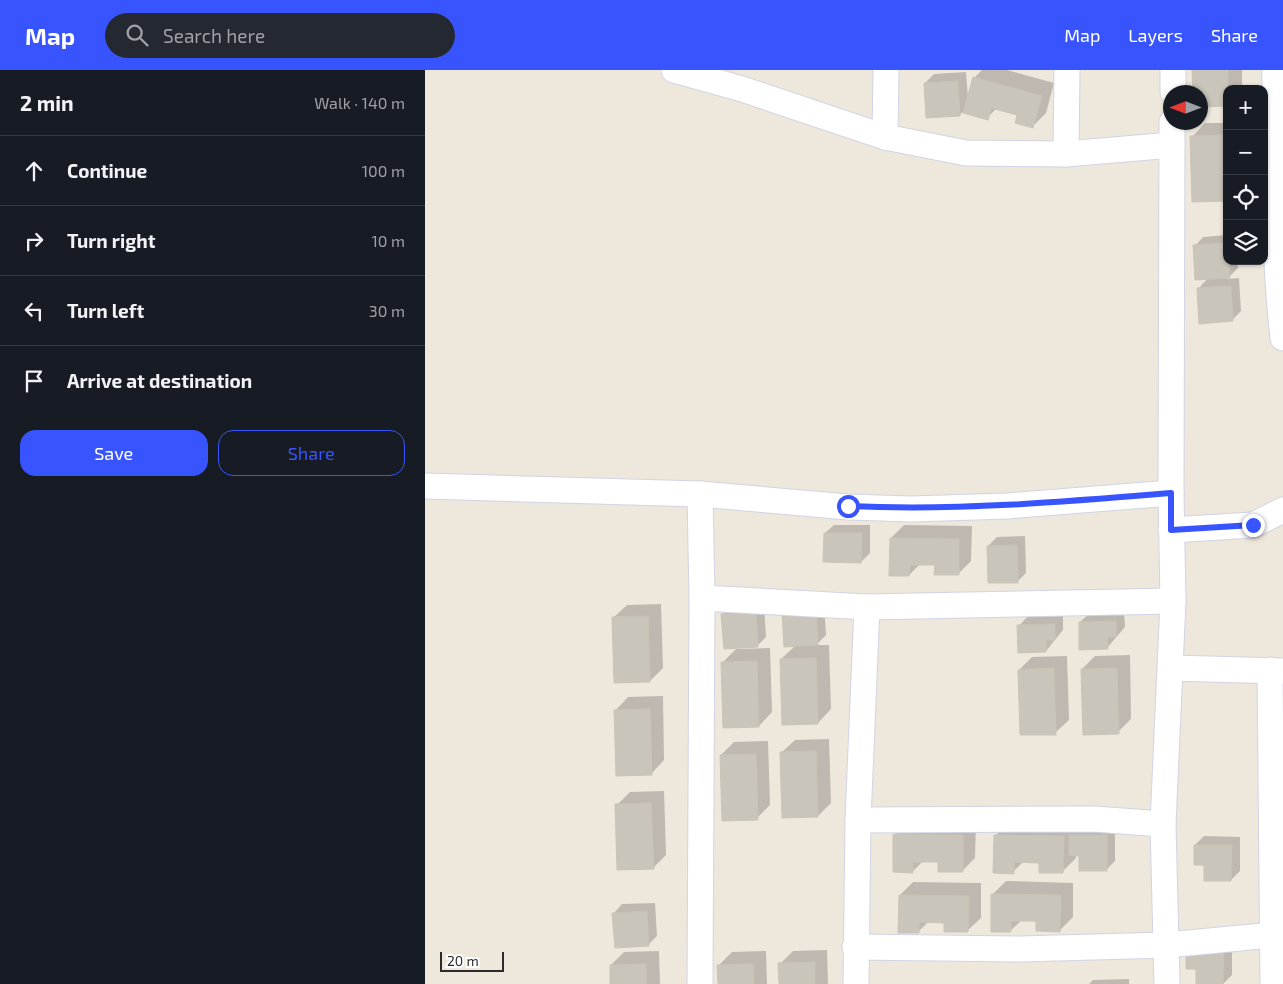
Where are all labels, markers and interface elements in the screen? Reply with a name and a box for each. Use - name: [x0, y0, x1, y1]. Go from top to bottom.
- search box: [105, 13, 455, 58]
- text: Map: [25, 21, 75, 50]
- icon: search: [123, 21, 151, 49]
- text: Search here: [163, 24, 265, 47]
- text: Map: [1064, 24, 1100, 46]
- text: Layers: [1128, 24, 1183, 46]
- text: Share: [1211, 24, 1258, 46]
- north arrow: [1163, 85, 1208, 130]
- map controls: [1223, 85, 1268, 265]
- button: +: [1223, 85, 1268, 130]
- text: 2 min: [20, 90, 74, 115]
- text: Walk · 140 m: [314, 93, 405, 112]
- button: −: [1223, 130, 1268, 175]
- icon: ahead: [20, 157, 48, 185]
- text: Continue: [67, 159, 147, 182]
- text: 100 m: [362, 161, 405, 180]
- button: locate: [1223, 175, 1268, 220]
- button: layers: [1223, 220, 1268, 265]
- icon: right: [20, 227, 48, 255]
- text: Turn right: [67, 229, 155, 252]
- text: 10 m: [371, 231, 405, 250]
- icon: left: [20, 297, 48, 325]
- text: Turn left: [67, 299, 144, 322]
- text: 30 m: [369, 301, 405, 320]
- icon: arrive: [20, 367, 48, 395]
- text: Arrive at destination: [67, 369, 252, 392]
- button: Save: [20, 430, 208, 476]
- button: Share: [218, 430, 405, 476]
- route start: [837, 495, 860, 518]
- route end: [1242, 514, 1265, 537]
- scale bar: [440, 949, 504, 972]
- text: 20 m: [447, 952, 479, 969]

